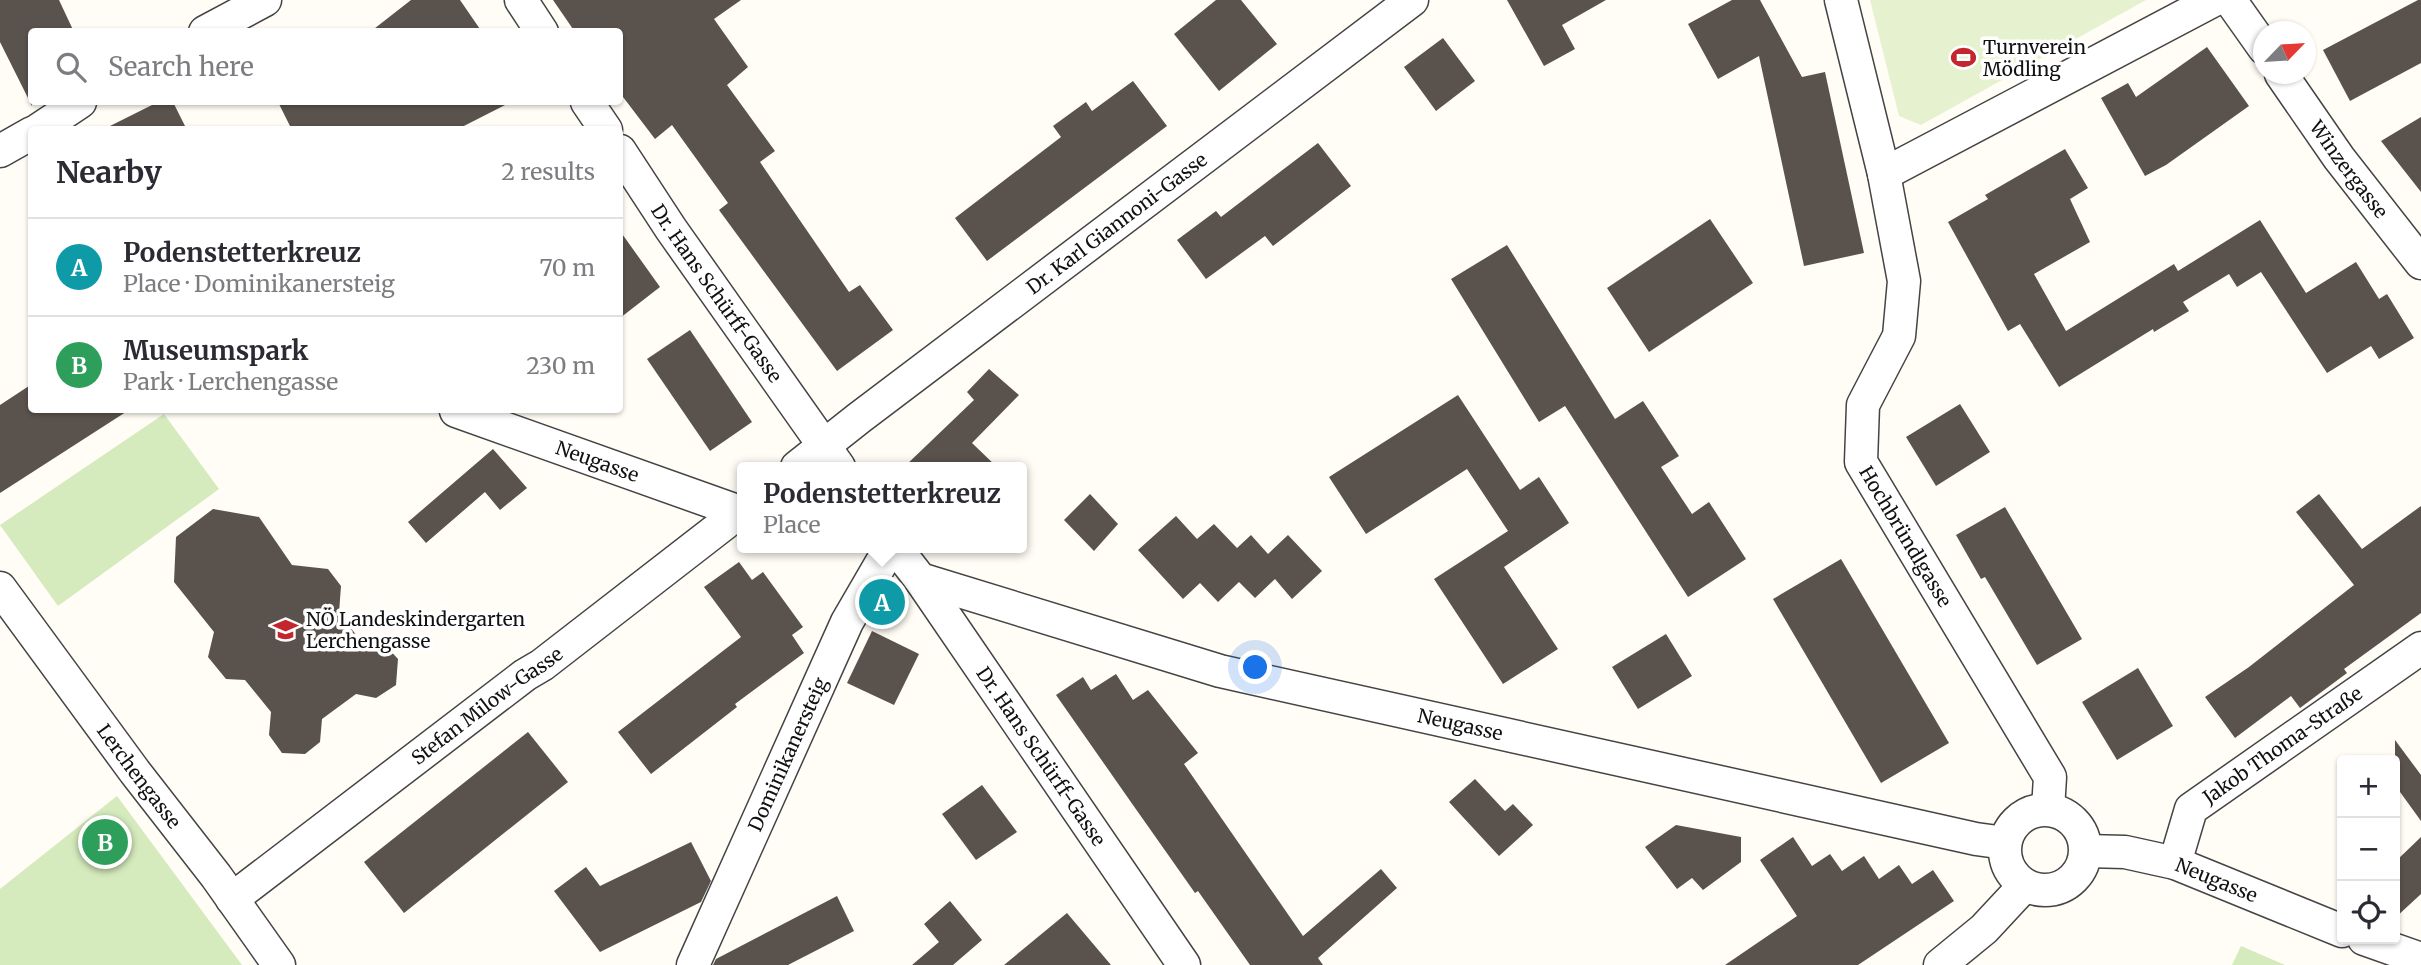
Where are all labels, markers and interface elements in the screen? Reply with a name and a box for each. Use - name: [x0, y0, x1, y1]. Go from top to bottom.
- north arrow: [2253, 21, 2316, 84]
- search box: [28, 28, 623, 105]
- place label: Turnverein Mödling: [1983, 35, 2086, 81]
- sports icon: Turnverein Mödling: [1949, 44, 1977, 72]
- icon: search: [52, 48, 90, 86]
- text: Search here: [108, 50, 254, 83]
- street label: Winzergasse: [2304, 115, 2393, 223]
- street label: Dr. Karl Giannoni-Gasse: [1022, 147, 1212, 299]
- text: Nearby: [56, 153, 162, 191]
- text: 2 results: [501, 157, 595, 186]
- street label: Dr. Hans Schürff-Gasse: [646, 200, 787, 387]
- text: Podenstetterkreuz: [123, 236, 361, 269]
- text: A: [71, 253, 87, 282]
- text: 70 m: [539, 253, 595, 282]
- text: Place · Dominikanersteig: [123, 269, 395, 298]
- text: Museumspark: [123, 334, 308, 367]
- text: B: [71, 351, 87, 380]
- text: 230 m: [526, 351, 595, 380]
- text: Park · Lerchengasse: [123, 367, 338, 396]
- street label: Neugasse: [553, 435, 642, 487]
- popup: [737, 462, 1027, 553]
- street label: Hochbründlgasse: [1854, 462, 1957, 611]
- text: Podenstetterkreuz: [763, 477, 1001, 510]
- text: Place: [763, 510, 821, 539]
- pin: A: [859, 576, 905, 628]
- place label: NÖ Landeskindergarten Lerchengasse: [306, 607, 526, 653]
- school or university icon: NÖ Landeskindergarten Lerchengasse: [272, 616, 300, 644]
- street label: Stefan Milow-Gasse: [406, 642, 567, 770]
- your location: [1238, 650, 1272, 684]
- street label: Dr. Hans Schürff-Gasse: [971, 662, 1111, 851]
- street label: Dominikanersteig: [743, 673, 833, 835]
- street label: Jakob Thoma-Straße: [2197, 681, 2367, 810]
- street label: Neugasse: [1416, 703, 1505, 746]
- street label: Lerchengasse: [92, 719, 186, 833]
- map controls: [2337, 755, 2400, 944]
- button: +: [2337, 755, 2400, 818]
- pin: B: [82, 816, 128, 868]
- button: −: [2337, 818, 2400, 881]
- street label: Neugasse: [2172, 852, 2261, 907]
- button: locate: [2337, 881, 2400, 944]

